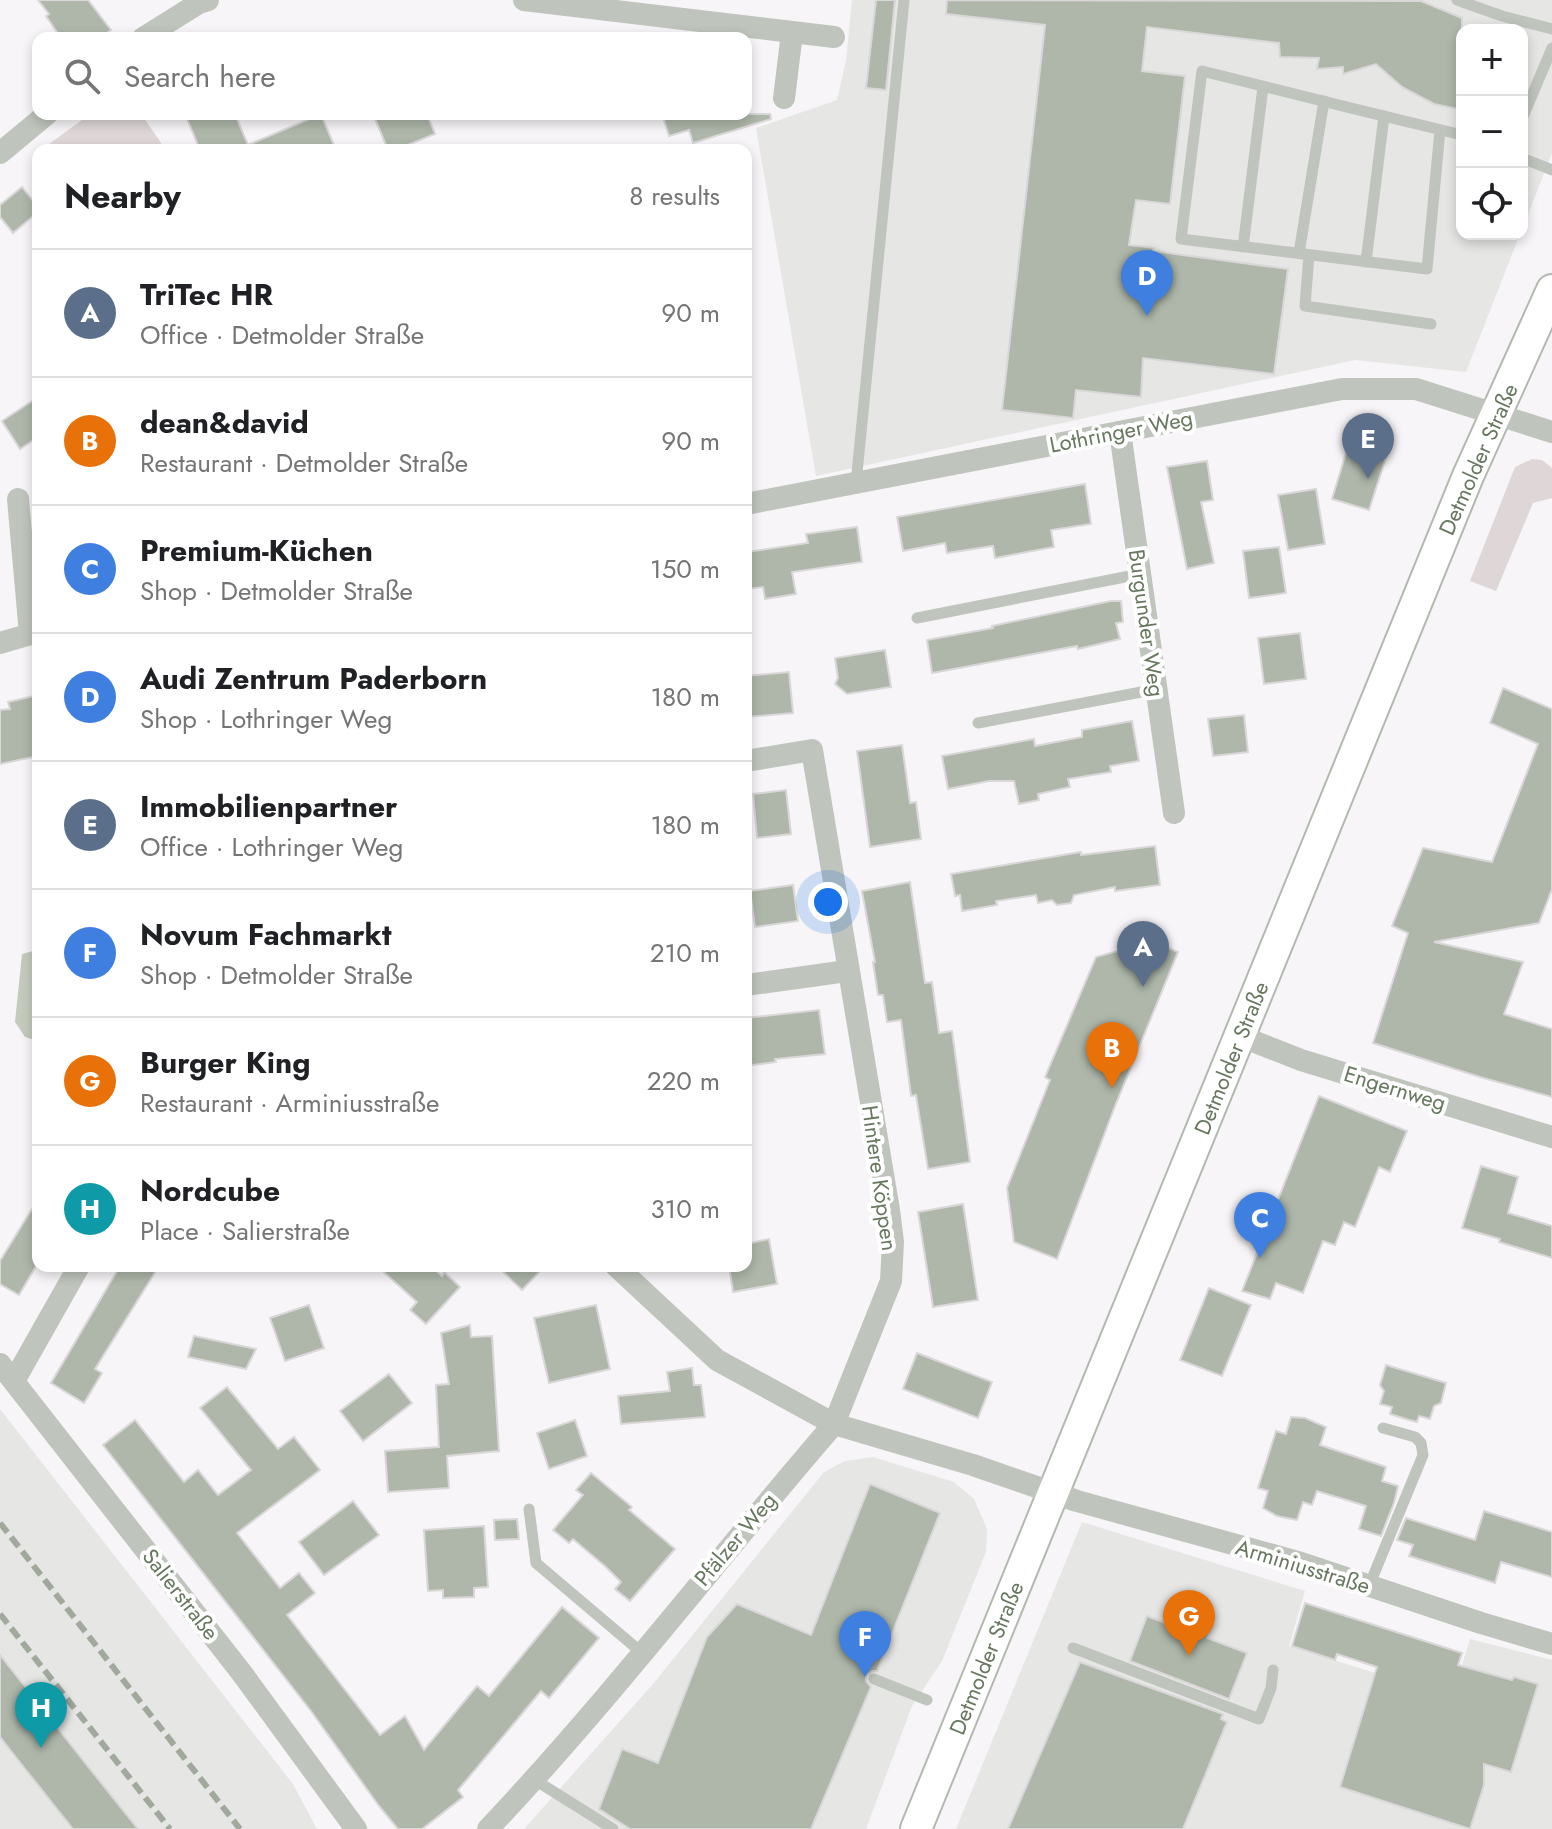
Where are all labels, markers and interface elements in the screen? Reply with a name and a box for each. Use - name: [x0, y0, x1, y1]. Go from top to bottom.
- map controls: [1456, 24, 1528, 240]
- button: +: [1456, 24, 1528, 96]
- search box: [32, 32, 752, 120]
- icon: search: [60, 54, 104, 98]
- text: Search here: [124, 55, 276, 98]
- button: −: [1456, 96, 1528, 168]
- button: locate: [1456, 168, 1528, 240]
- text: Nearby: [64, 172, 181, 221]
- text: 8 results: [629, 177, 720, 215]
- pin: D: [1121, 250, 1173, 316]
- text: TriTec HR: [140, 273, 273, 316]
- text: A: [80, 294, 100, 332]
- text: 90 m: [661, 294, 720, 332]
- text: Office · Detmolder Straße: [140, 316, 424, 354]
- street label: Detmolder Straße: [1430, 378, 1526, 540]
- text: dean&david: [140, 401, 309, 444]
- street label: Lothringer Weg: [1047, 401, 1195, 461]
- pin: E: [1342, 413, 1394, 479]
- text: B: [81, 422, 99, 460]
- text: 90 m: [661, 422, 720, 460]
- text: Restaurant · Detmolder Straße: [140, 444, 468, 482]
- text: Premium-Küchen: [140, 529, 373, 572]
- street label: Burgunder Weg: [1121, 547, 1173, 699]
- text: C: [81, 550, 99, 588]
- text: 150 m: [650, 550, 720, 588]
- text: Shop · Detmolder Straße: [140, 572, 413, 610]
- text: Audi Zentrum Paderborn: [140, 657, 487, 700]
- text: D: [80, 678, 100, 716]
- text: 180 m: [650, 678, 720, 716]
- text: Shop · Lothringer Weg: [140, 700, 392, 738]
- text: Immobilienpartner: [140, 785, 397, 828]
- text: E: [82, 806, 98, 844]
- text: 180 m: [650, 806, 720, 844]
- text: Office · Lothringer Weg: [140, 828, 403, 866]
- your location: [808, 882, 848, 922]
- text: Novum Fachmarkt: [140, 913, 391, 956]
- pin: A: [1117, 921, 1169, 987]
- text: F: [83, 934, 97, 972]
- text: 210 m: [650, 934, 720, 972]
- text: Shop · Detmolder Straße: [140, 956, 413, 994]
- street label: Detmolder Straße: [1186, 976, 1276, 1140]
- pin: B: [1086, 1022, 1138, 1088]
- text: Burger King: [140, 1041, 311, 1084]
- street label: Engernweg: [1340, 1057, 1450, 1119]
- text: G: [79, 1062, 101, 1100]
- text: 220 m: [647, 1062, 720, 1100]
- text: Restaurant · Arminiusstraße: [140, 1084, 439, 1122]
- street label: Hintere Köppen: [854, 1103, 906, 1253]
- text: Nordcube: [140, 1169, 280, 1212]
- text: H: [80, 1190, 100, 1228]
- text: 310 m: [650, 1190, 720, 1228]
- pin: C: [1234, 1192, 1286, 1258]
- text: Place · Salierstraße: [140, 1212, 350, 1250]
- street label: Pfälzer Weg: [686, 1485, 784, 1593]
- street label: Arminiusstraße: [1232, 1530, 1374, 1602]
- street label: Salierstraße: [135, 1541, 227, 1647]
- street label: Detmolder Straße: [941, 1576, 1031, 1740]
- pin: G: [1163, 1590, 1215, 1656]
- pin: F: [839, 1611, 891, 1677]
- pin: H: [15, 1682, 67, 1748]

